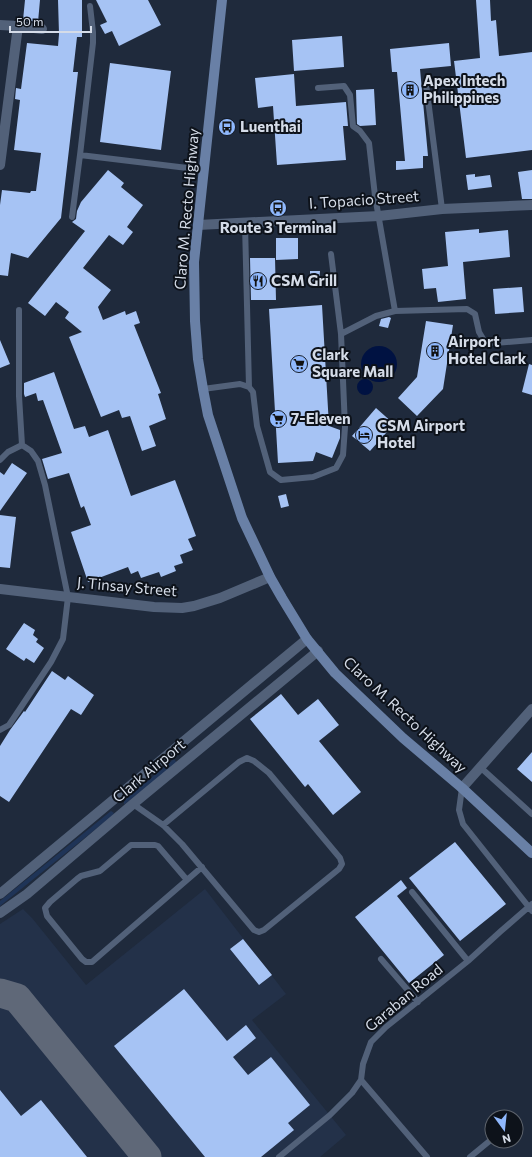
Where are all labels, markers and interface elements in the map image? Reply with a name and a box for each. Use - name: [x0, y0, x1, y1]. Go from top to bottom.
- scale bar: [10, 8, 91, 34]
- text: 50 m: [16, 14, 44, 28]
- place label: Apex Intech Philippines: [423, 71, 505, 106]
- building icon: Apex Intech Philippines: [400, 80, 420, 100]
- bus stop icon: Luenthai: [217, 117, 237, 137]
- place label: Luenthai: [240, 117, 301, 135]
- street label: Claro M. Recto Highway: [170, 127, 202, 290]
- street label: I. Topacio Street: [308, 186, 420, 212]
- bus stop icon: Route 3 Terminal: [268, 198, 288, 218]
- place label: Route 3 Terminal: [220, 218, 336, 236]
- restaurant icon: CSM Grill: [248, 271, 268, 291]
- place label: CSM Grill: [271, 271, 337, 289]
- place label: Airport Hotel Clark: [448, 332, 527, 367]
- building icon: Airport Hotel Clark: [425, 341, 445, 361]
- place label: Clark Square Mall: [312, 345, 393, 380]
- supermarket icon: Clark Square Mall: [289, 354, 309, 374]
- supermarket icon: 7-Eleven: [268, 409, 288, 429]
- place label: 7-Eleven: [291, 409, 351, 427]
- place label: CSM Airport Hotel: [377, 416, 465, 451]
- hotel icon: CSM Airport Hotel: [354, 425, 374, 445]
- street label: J. Tinsay Street: [76, 573, 178, 599]
- street label: Claro M. Recto Highway: [340, 652, 471, 776]
- street label: Clark Airport: [108, 735, 188, 806]
- street label: Garaban Road: [361, 960, 446, 1035]
- north arrow: [484, 1109, 524, 1149]
- text: N: [501, 1132, 512, 1146]

